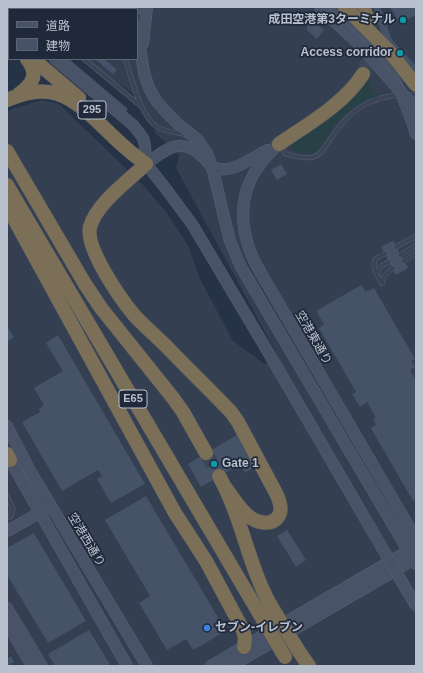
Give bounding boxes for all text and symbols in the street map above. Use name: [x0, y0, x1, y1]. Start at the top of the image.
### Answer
legend: [8, 8, 138, 60]
place label: 成田空港第3ターミナル: [268, 13, 395, 27]
marker: 成田空港第3ターミナル: [398, 15, 408, 25]
text: 道路: [46, 19, 70, 33]
text: 建物: [46, 39, 70, 53]
place label: Access corridor: [301, 46, 392, 60]
marker: Access corridor: [395, 48, 405, 58]
road number: 295: [78, 101, 106, 119]
street label: 空港東通り: [292, 308, 334, 368]
road number: E65: [119, 390, 147, 408]
place label: Gate 1: [222, 457, 259, 471]
marker: Gate 1: [209, 459, 219, 469]
street label: 空港西通り: [64, 511, 108, 569]
place label: セブン-イレブン: [215, 621, 303, 635]
marker: セブン-イレブン: [202, 623, 212, 633]

